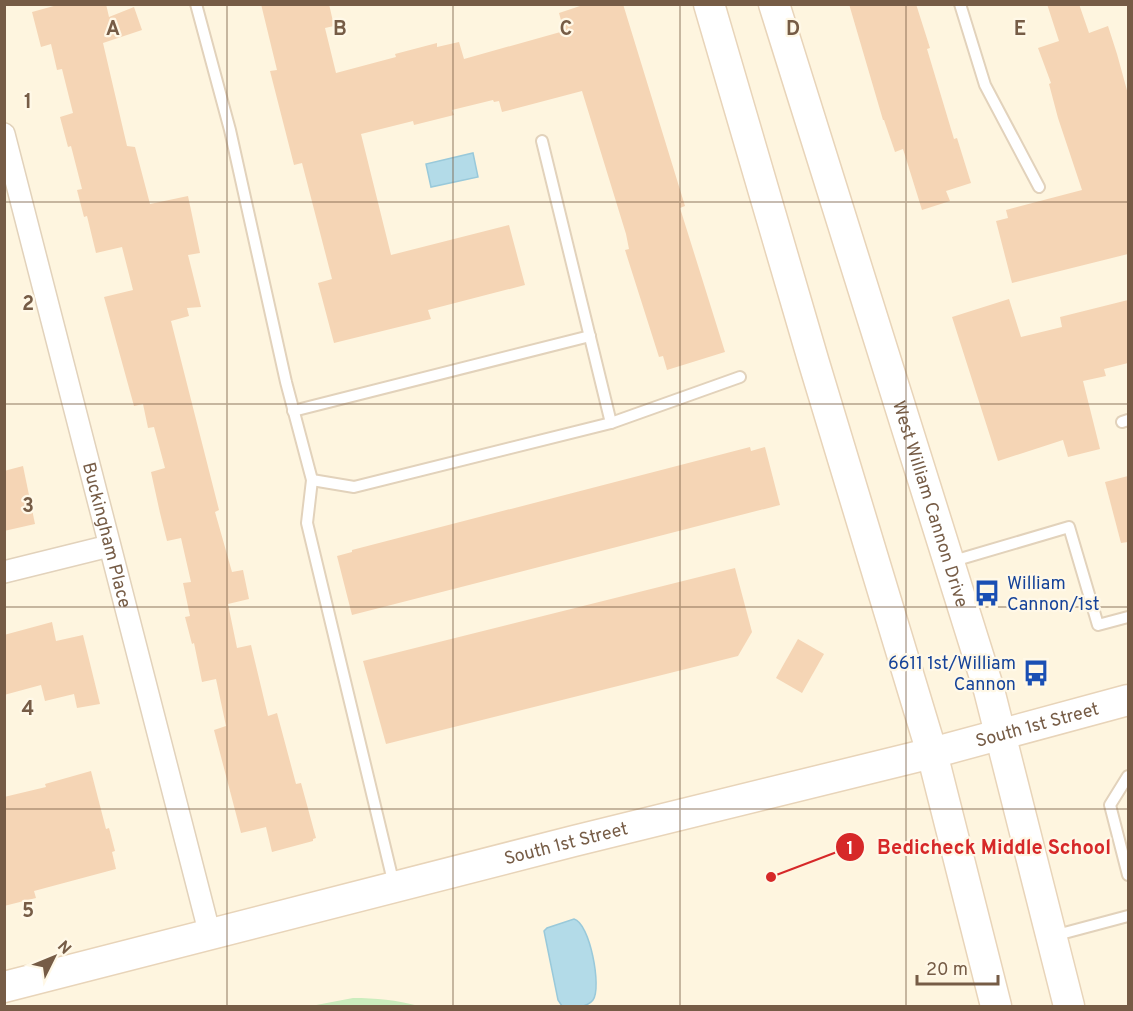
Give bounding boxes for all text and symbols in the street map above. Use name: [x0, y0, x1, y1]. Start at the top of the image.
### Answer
text: A: [106, 17, 120, 43]
text: B: [333, 17, 347, 43]
text: C: [560, 17, 572, 43]
text: D: [786, 17, 800, 43]
text: E: [1014, 17, 1026, 43]
text: 1: [24, 90, 32, 116]
text: 2: [22, 292, 34, 318]
street label: West William Cannon Drive: [886, 398, 972, 611]
street label: Buckingham Place: [76, 460, 135, 611]
text: 3: [22, 494, 34, 520]
place label: William Cannon/1st: [1007, 573, 1099, 617]
bus stop icon: William Cannon/1st: [972, 578, 1002, 608]
place label: 6611 1st/William Cannon: [888, 653, 1016, 697]
bus stop icon: 6611 1st/William Cannon: [1021, 658, 1051, 688]
text: 4: [22, 697, 34, 723]
street label: South 1st Street: [973, 698, 1102, 754]
street label: South 1st Street: [502, 818, 630, 871]
callout: Bedicheck Middle School: [835, 828, 1123, 866]
text: Bedicheck Middle School: [877, 836, 1111, 862]
text: 1: [846, 838, 854, 861]
text: 5: [22, 899, 34, 925]
north arrow: [24, 927, 84, 987]
text: N: [52, 937, 75, 959]
scale bar: [917, 948, 998, 986]
text: 20 m: [926, 959, 968, 982]

